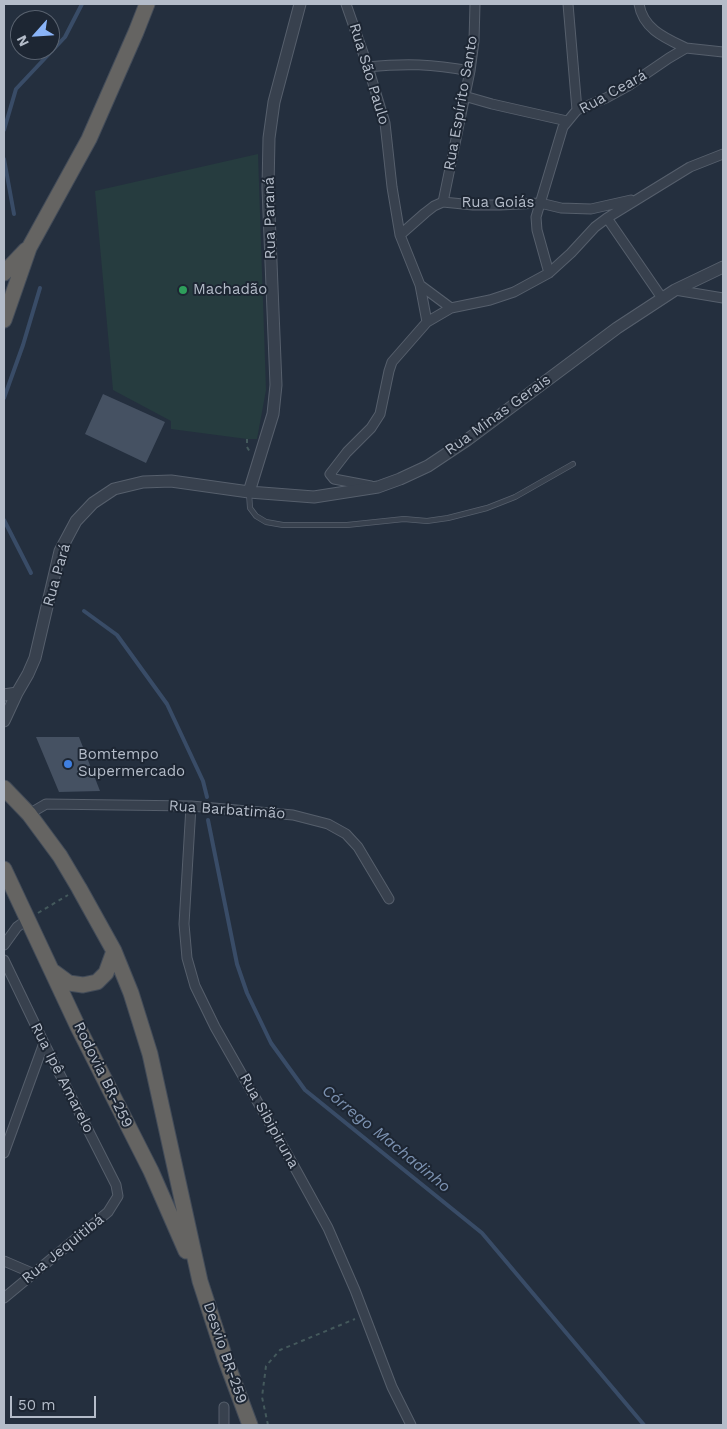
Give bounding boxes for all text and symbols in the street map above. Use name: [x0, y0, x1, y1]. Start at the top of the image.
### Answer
north arrow: [10, 10, 60, 60]
street label: Rua São Paulo: [345, 21, 393, 127]
text: N: [13, 33, 32, 49]
street label: Rua Espírito Santo: [440, 34, 482, 172]
street label: Rua Ceará: [576, 66, 650, 118]
street label: Rua Paraná: [260, 177, 280, 259]
street label: Rua Goiás: [462, 194, 534, 212]
place label: Machadão: [193, 281, 267, 299]
marker: Machadão: [177, 284, 189, 296]
street label: Rua Minas Gerais: [442, 371, 554, 459]
street label: Rua Pará: [39, 541, 75, 609]
place label: Bomtempo Supermercado: [78, 746, 185, 781]
marker: Bomtempo Supermercado: [62, 758, 74, 770]
street label: Rua Barbatimão: [168, 797, 286, 823]
street label: Rodovia BR-259: [70, 1019, 136, 1131]
street label: Rua Ipê Amarelo: [27, 1020, 97, 1136]
street label: Rua Sibipiruna: [235, 1070, 303, 1172]
water label: Córrego Machadinho: [318, 1081, 454, 1197]
street label: Rua Jequitibá: [18, 1210, 108, 1288]
street label: Desvio BR-259: [199, 1300, 251, 1406]
scale bar: [12, 1386, 99, 1418]
text: 50 m: [18, 1396, 55, 1414]

